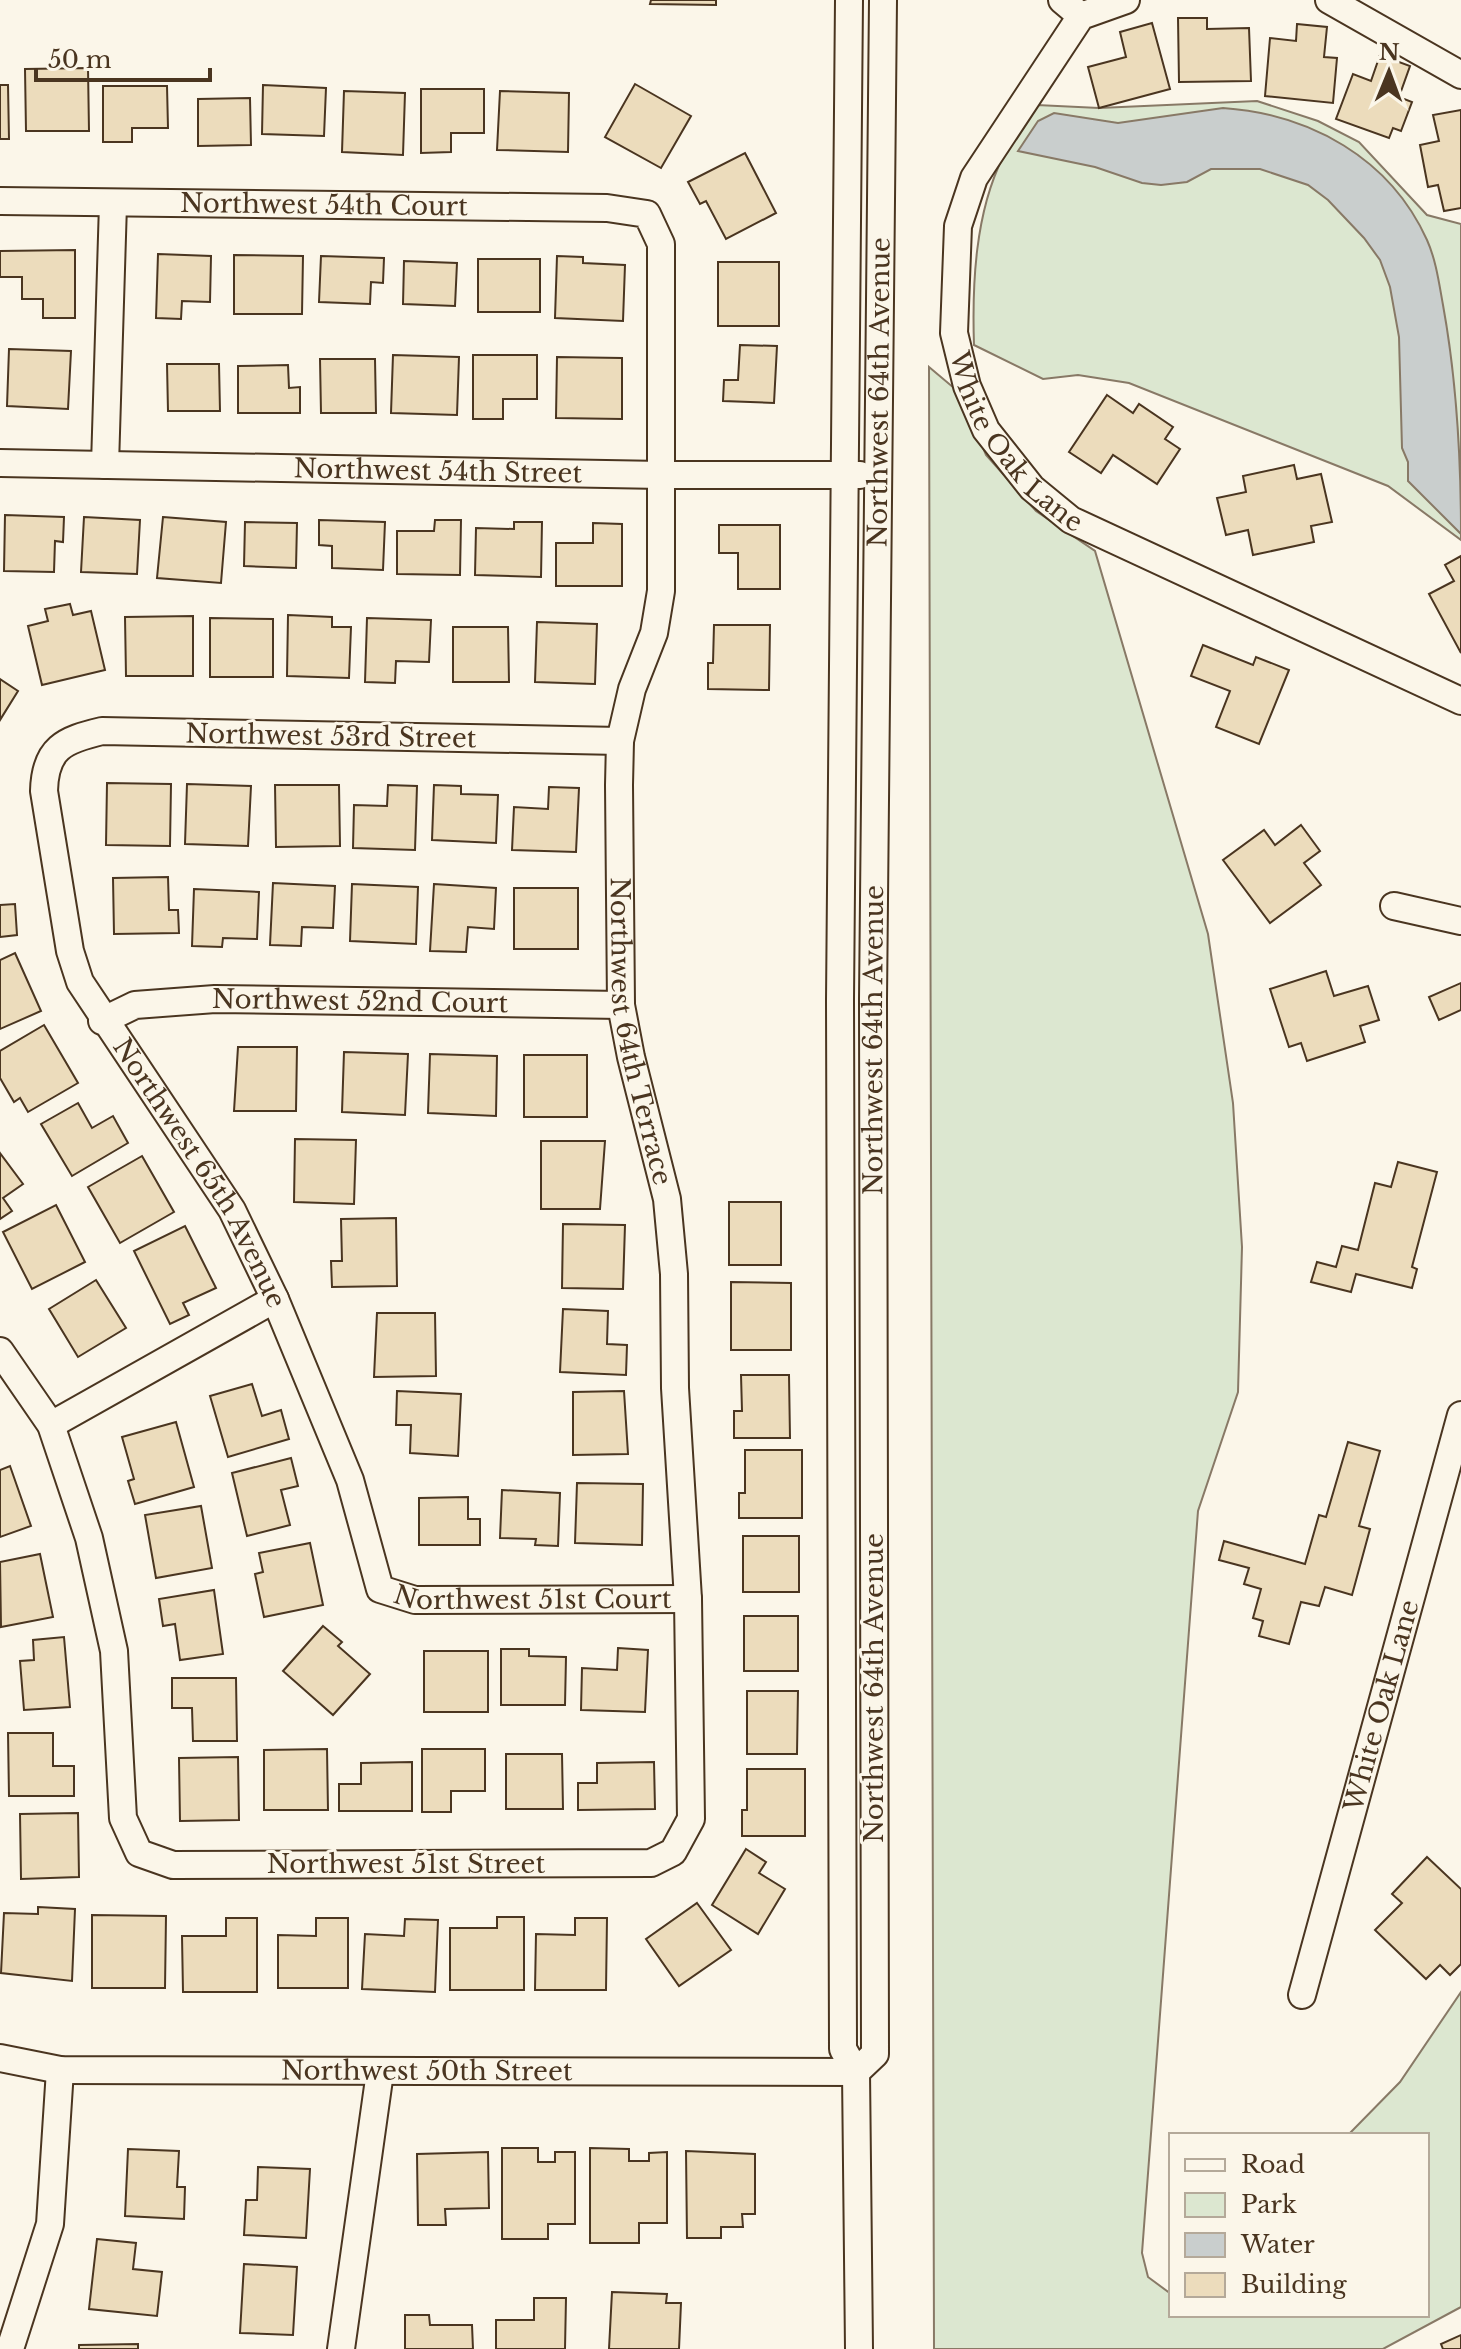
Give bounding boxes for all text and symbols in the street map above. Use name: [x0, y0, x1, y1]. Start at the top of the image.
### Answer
scale bar: [36, 32, 210, 82]
north arrow: [1349, 32, 1429, 112]
text: N: [1379, 39, 1400, 66]
text: 50 m: [48, 45, 112, 74]
street label: Northwest 54th Court: [180, 187, 468, 222]
street label: Northwest 64th Avenue: [862, 237, 897, 547]
street label: White Oak Lane: [943, 347, 1087, 539]
street label: Northwest 54th Street: [293, 452, 583, 490]
street label: Northwest 53rd Street: [185, 717, 477, 755]
street label: Northwest 64th Terrace: [604, 877, 679, 1188]
street label: Northwest 64th Avenue: [857, 885, 890, 1195]
street label: Northwest 52nd Court: [212, 983, 509, 1019]
street label: Northwest 65th Avenue: [106, 1032, 293, 1312]
street label: Northwest 64th Avenue: [858, 1533, 890, 1843]
street label: Northwest 51st Court: [390, 1578, 672, 1616]
street label: White Oak Lane: [1337, 1596, 1426, 1816]
street label: Northwest 51st Street: [267, 1848, 545, 1880]
street label: Northwest 50th Street: [281, 2055, 573, 2087]
legend: [1169, 2133, 1429, 2317]
text: Road: [1241, 2150, 1305, 2179]
text: Park: [1241, 2190, 1297, 2219]
text: Water: [1240, 2230, 1315, 2259]
text: Building: [1241, 2270, 1347, 2299]

